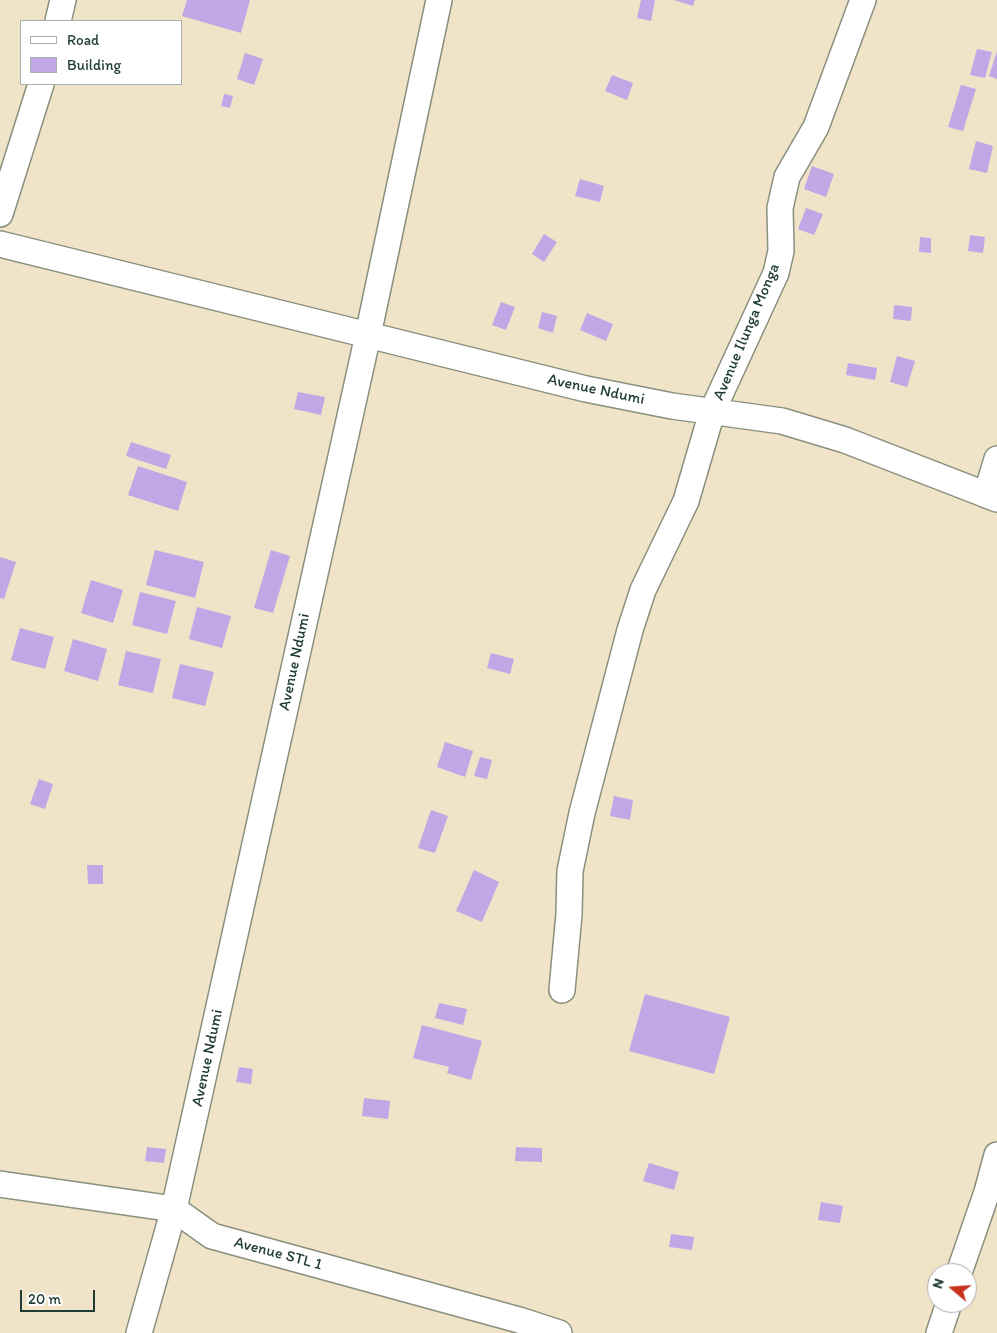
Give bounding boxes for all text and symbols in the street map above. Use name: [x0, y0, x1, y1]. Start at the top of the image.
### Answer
legend: [20, 20, 182, 85]
text: Road: [67, 31, 99, 49]
text: Building: [67, 56, 121, 74]
street label: Avenue Ilunga Monga: [709, 261, 785, 403]
street label: Avenue Ndumi: [546, 370, 646, 410]
street label: Avenue Ndumi: [275, 612, 315, 712]
street label: Avenue Ndumi: [188, 1008, 228, 1108]
street label: Avenue STL 1: [232, 1233, 324, 1275]
north arrow: [927, 1263, 977, 1313]
text: N: [929, 1276, 948, 1291]
scale bar: [22, 1280, 98, 1312]
text: 20 m: [28, 1290, 61, 1308]

